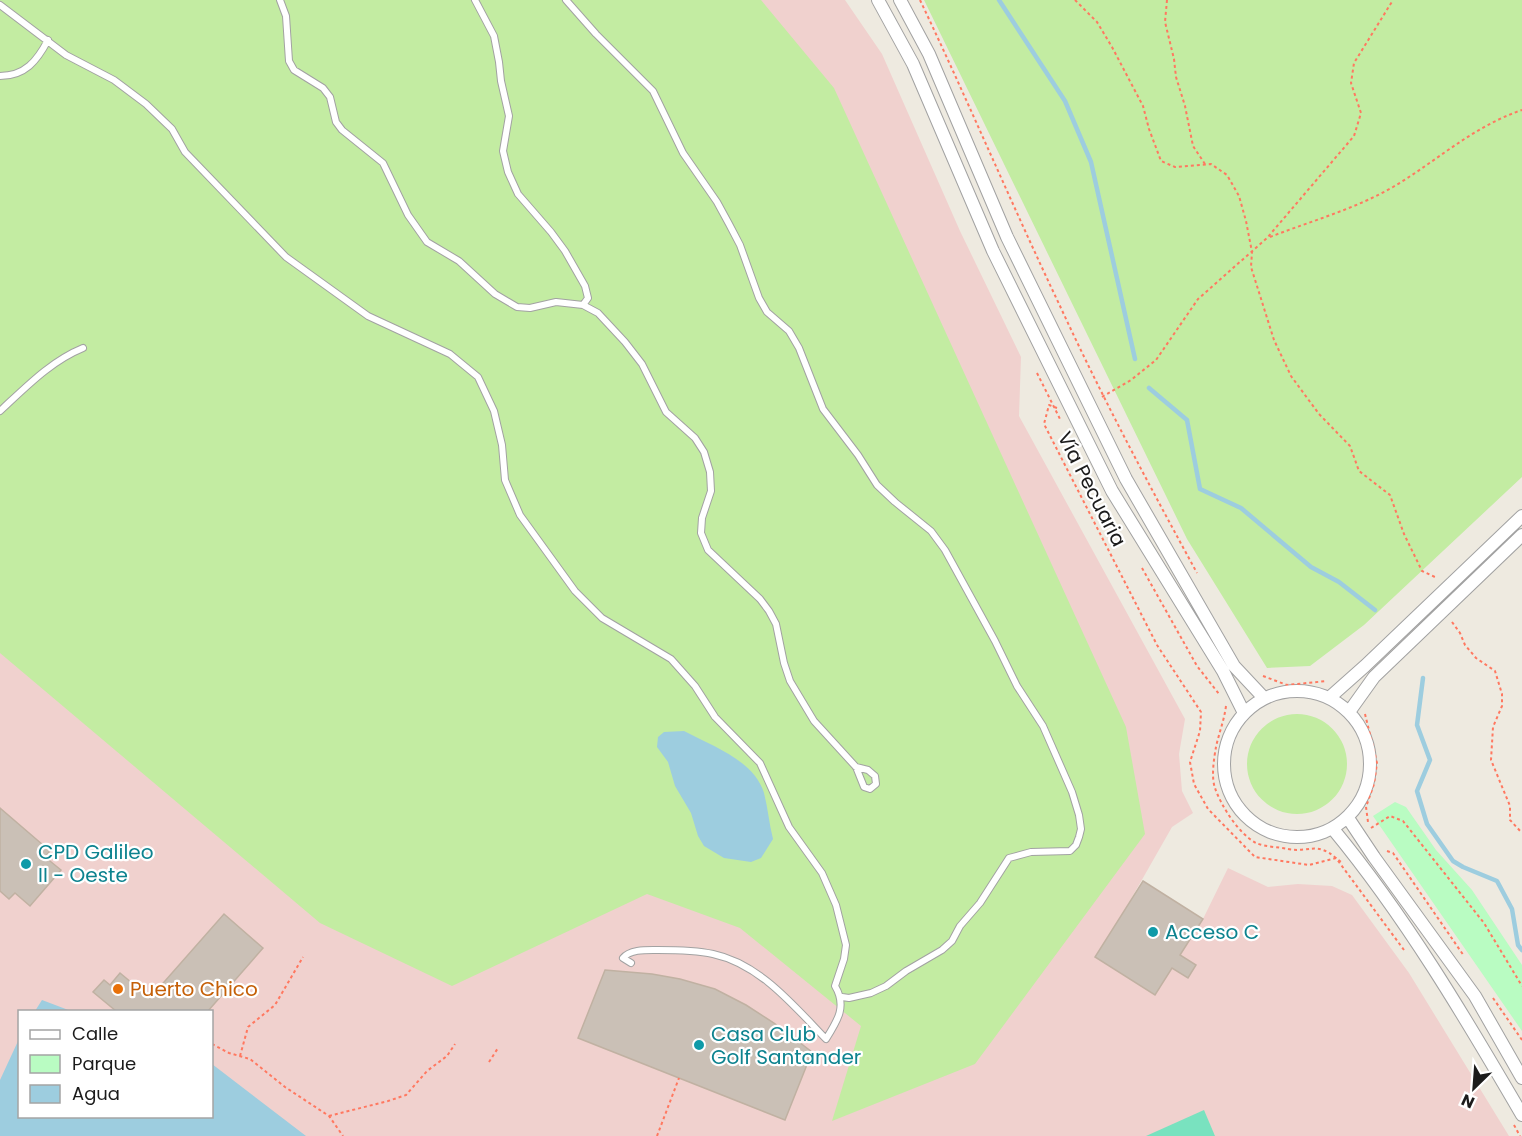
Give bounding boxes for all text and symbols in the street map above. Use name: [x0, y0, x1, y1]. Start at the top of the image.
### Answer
street label: Vía Pecuaria: [1051, 427, 1133, 551]
place label: CPD Galileo II - Oeste: [38, 838, 154, 889]
marker: CPD Galileo II - Oeste: [19, 857, 33, 871]
place label: Acceso C: [1165, 918, 1259, 946]
marker: Acceso C: [1146, 925, 1160, 939]
place label: Puerto Chico: [130, 975, 258, 1003]
marker: Puerto Chico: [111, 982, 125, 996]
legend: [18, 1010, 213, 1118]
place label: Casa Club Golf Santander: [711, 1020, 861, 1071]
text: Calle: [72, 1021, 118, 1046]
marker: Casa Club Golf Santander: [692, 1038, 706, 1052]
text: Parque: [72, 1051, 136, 1076]
north arrow: [1444, 1058, 1504, 1118]
text: Agua: [72, 1081, 120, 1106]
text: N: [1458, 1088, 1478, 1114]

